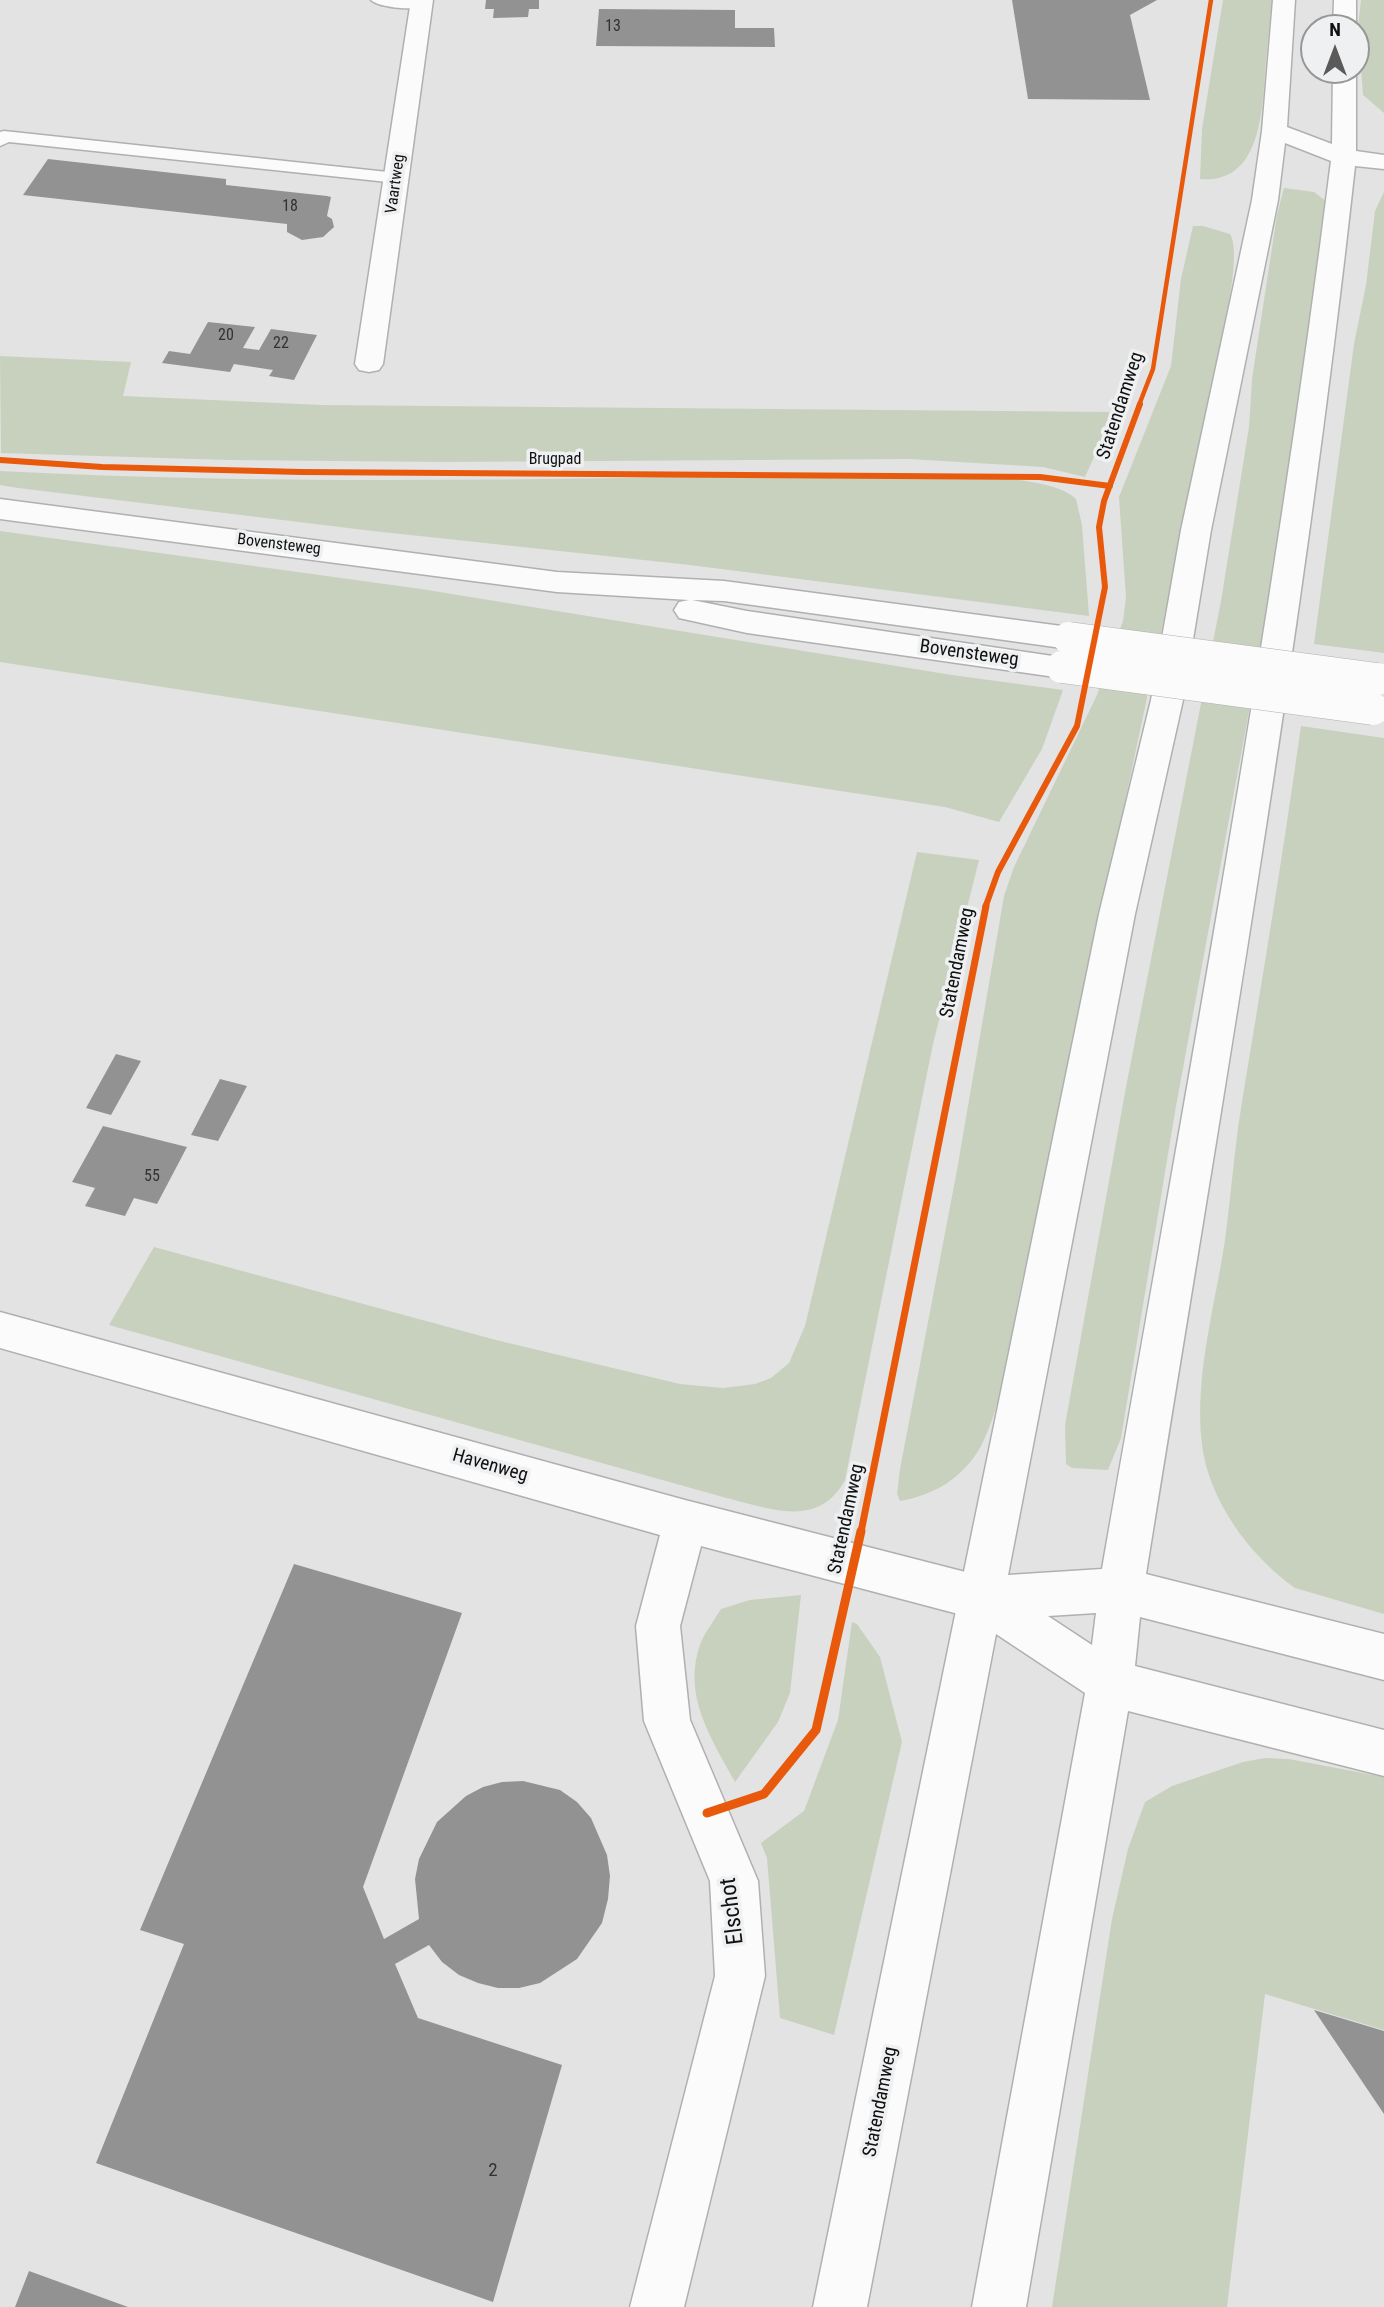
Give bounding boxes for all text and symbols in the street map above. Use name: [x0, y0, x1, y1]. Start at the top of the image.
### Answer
north arrow: [1300, 14, 1370, 84]
house number: 13: [605, 17, 621, 37]
text: N: [1329, 18, 1341, 41]
street label: Vaartweg: [382, 153, 410, 215]
house number: 18: [282, 197, 298, 217]
house number: 20: [218, 326, 234, 346]
house number: 22: [273, 334, 289, 354]
street label: Statendamweg: [1093, 349, 1149, 463]
street label: Brugpad: [529, 450, 581, 470]
street label: Bovensteweg: [236, 530, 322, 560]
street label: Bovensteweg: [918, 636, 1020, 672]
street label: Statendamweg: [936, 906, 980, 1020]
house number: 55: [144, 1167, 160, 1187]
street label: Havenweg: [450, 1444, 530, 1488]
street label: Statendamweg: [824, 1462, 870, 1576]
street label: Elschot: [715, 1876, 751, 1946]
street label: Statendamweg: [859, 2045, 903, 2159]
house number: 2: [488, 2160, 498, 2182]

